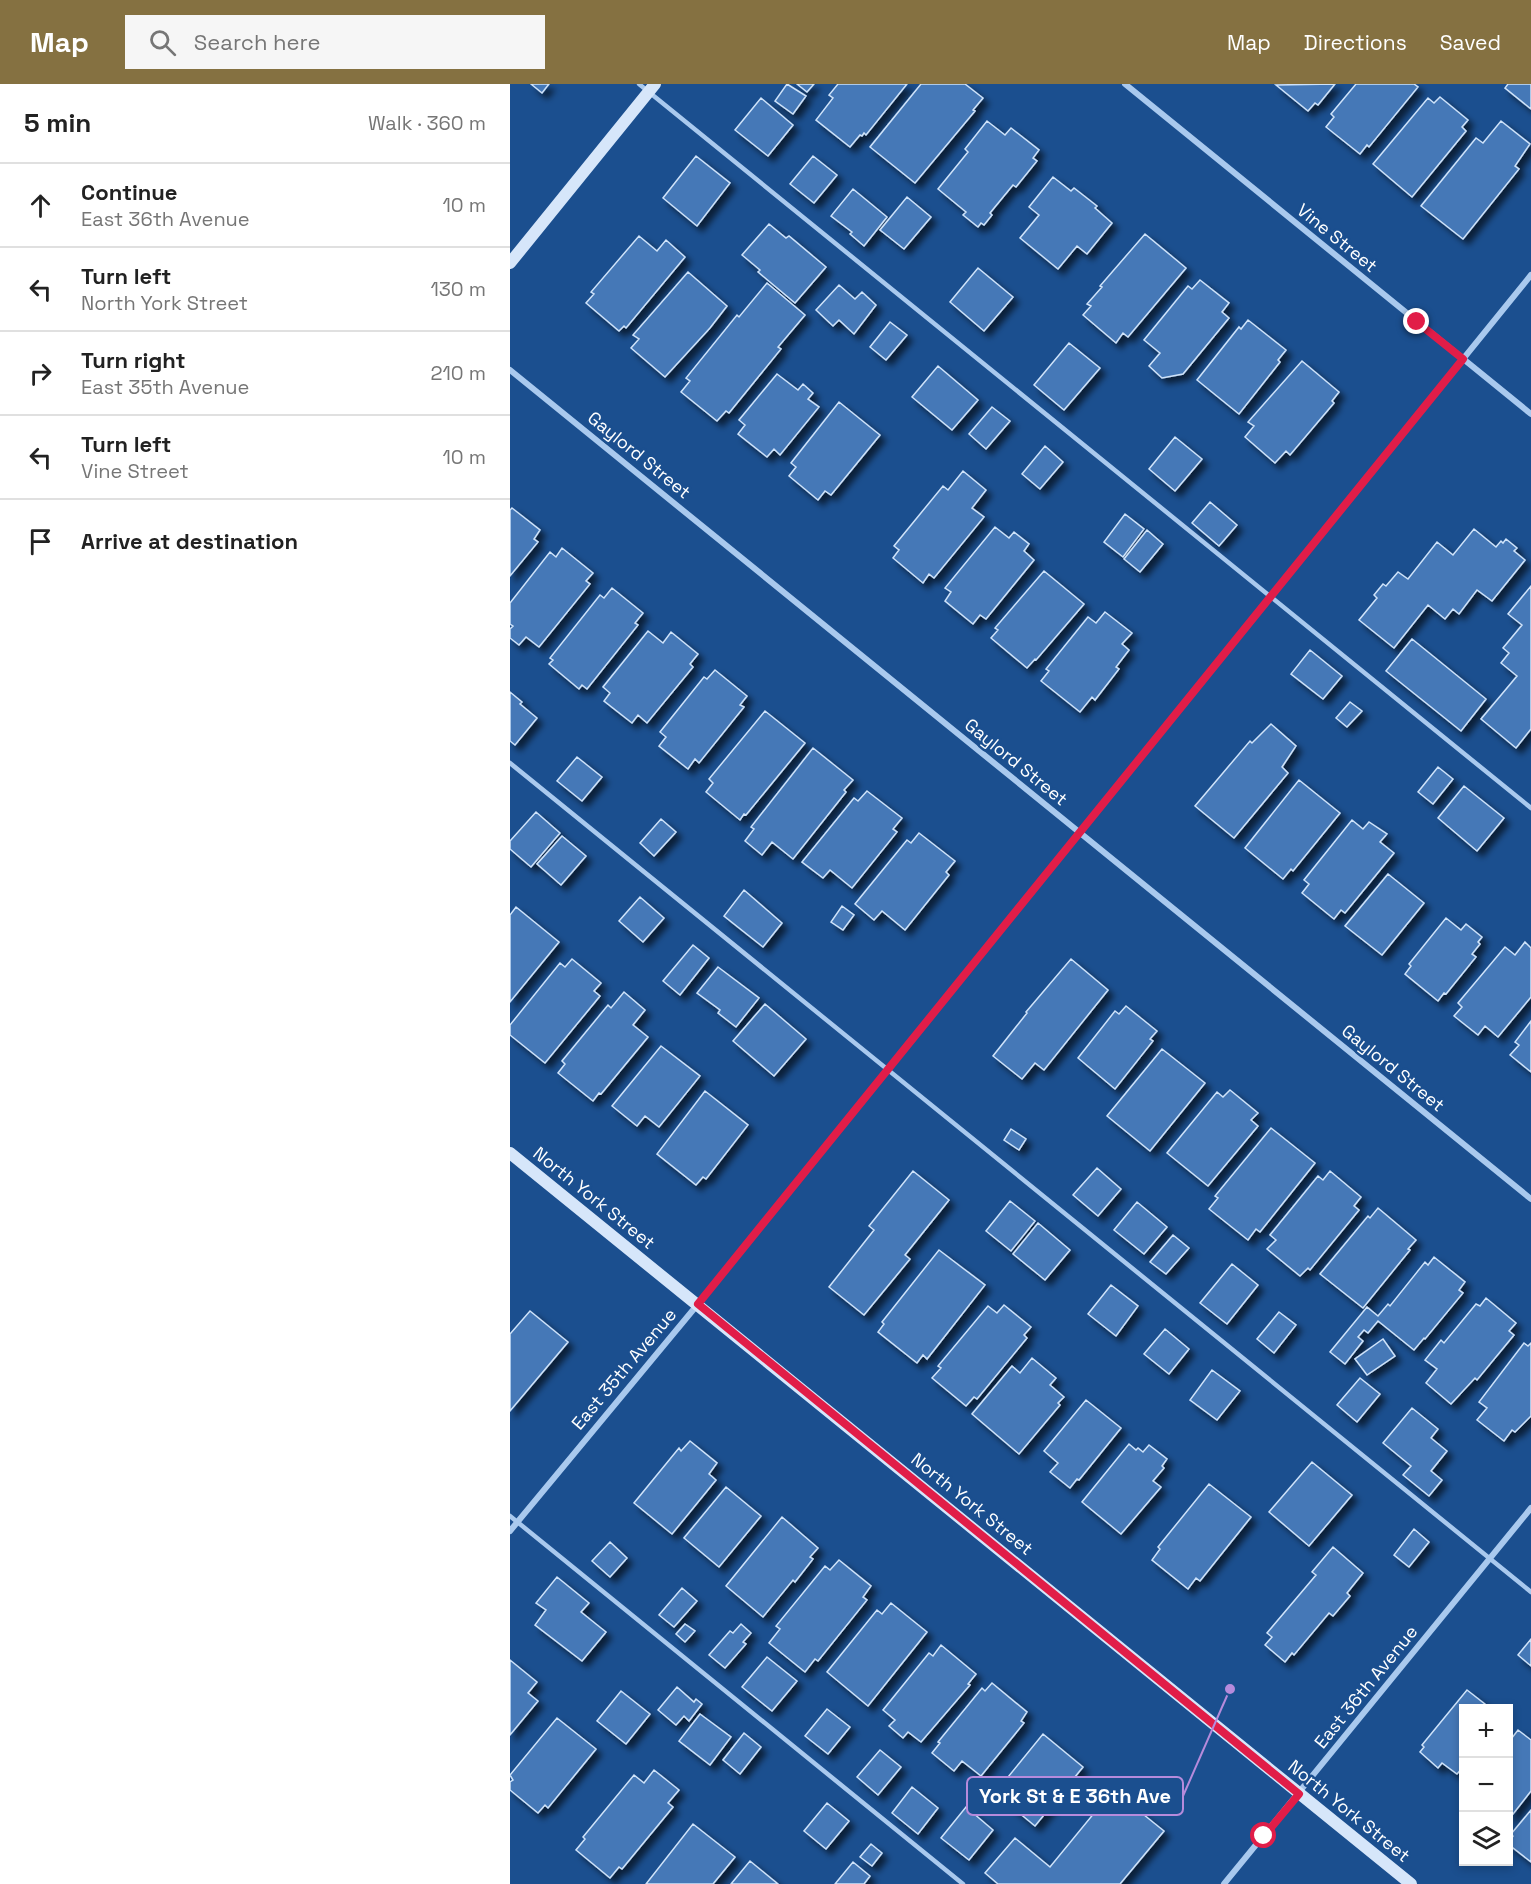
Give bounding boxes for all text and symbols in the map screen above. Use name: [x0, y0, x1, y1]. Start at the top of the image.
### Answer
search box: [125, 15, 545, 69]
text: Map: [30, 24, 89, 60]
icon: search: [146, 26, 179, 59]
text: Search here: [194, 28, 321, 56]
text: Map: [1227, 29, 1271, 56]
text: Directions: [1304, 29, 1407, 56]
text: Saved: [1440, 29, 1501, 56]
text: 5 min: [24, 106, 91, 140]
text: Walk · 360 m: [368, 110, 486, 136]
text: Continue: [81, 178, 177, 206]
icon: ahead: [24, 189, 57, 222]
text: 10 m: [442, 192, 486, 218]
street label: Vine Street: [1292, 198, 1382, 277]
text: East 36th Avenue: [81, 206, 250, 232]
text: Turn left: [81, 262, 171, 290]
icon: left: [24, 273, 57, 306]
text: 130 m: [430, 276, 486, 302]
text: North York Street: [81, 290, 248, 316]
route end: [1403, 308, 1429, 334]
text: Turn right: [81, 346, 186, 374]
icon: right: [24, 357, 57, 390]
text: 210 m: [430, 360, 486, 386]
text: East 35th Avenue: [81, 374, 249, 400]
street label: Gaylord Street: [583, 406, 696, 503]
text: Turn left: [81, 430, 171, 458]
icon: left: [24, 441, 57, 474]
text: 10 m: [442, 444, 486, 470]
text: Vine Street: [81, 458, 189, 484]
icon: arrive: [24, 525, 57, 558]
text: Arrive at destination: [81, 527, 298, 555]
street label: Gaylord Street: [960, 713, 1073, 810]
street label: Gaylord Street: [1337, 1019, 1450, 1116]
street label: North York Street: [529, 1141, 660, 1254]
street label: East 35th Avenue: [566, 1303, 681, 1434]
street label: North York Street: [907, 1447, 1038, 1560]
street label: East 36th Avenue: [1309, 1620, 1422, 1753]
map controls: [1459, 1704, 1513, 1866]
button: +: [1459, 1704, 1513, 1758]
street label: North York Street: [1284, 1754, 1415, 1867]
button: −: [1459, 1758, 1513, 1812]
callout: York St & E 36th Ave: [967, 1777, 1183, 1815]
text: York St & E 36th Ave: [979, 1783, 1171, 1809]
button: layers: [1459, 1812, 1513, 1866]
route start: [1250, 1822, 1276, 1848]

